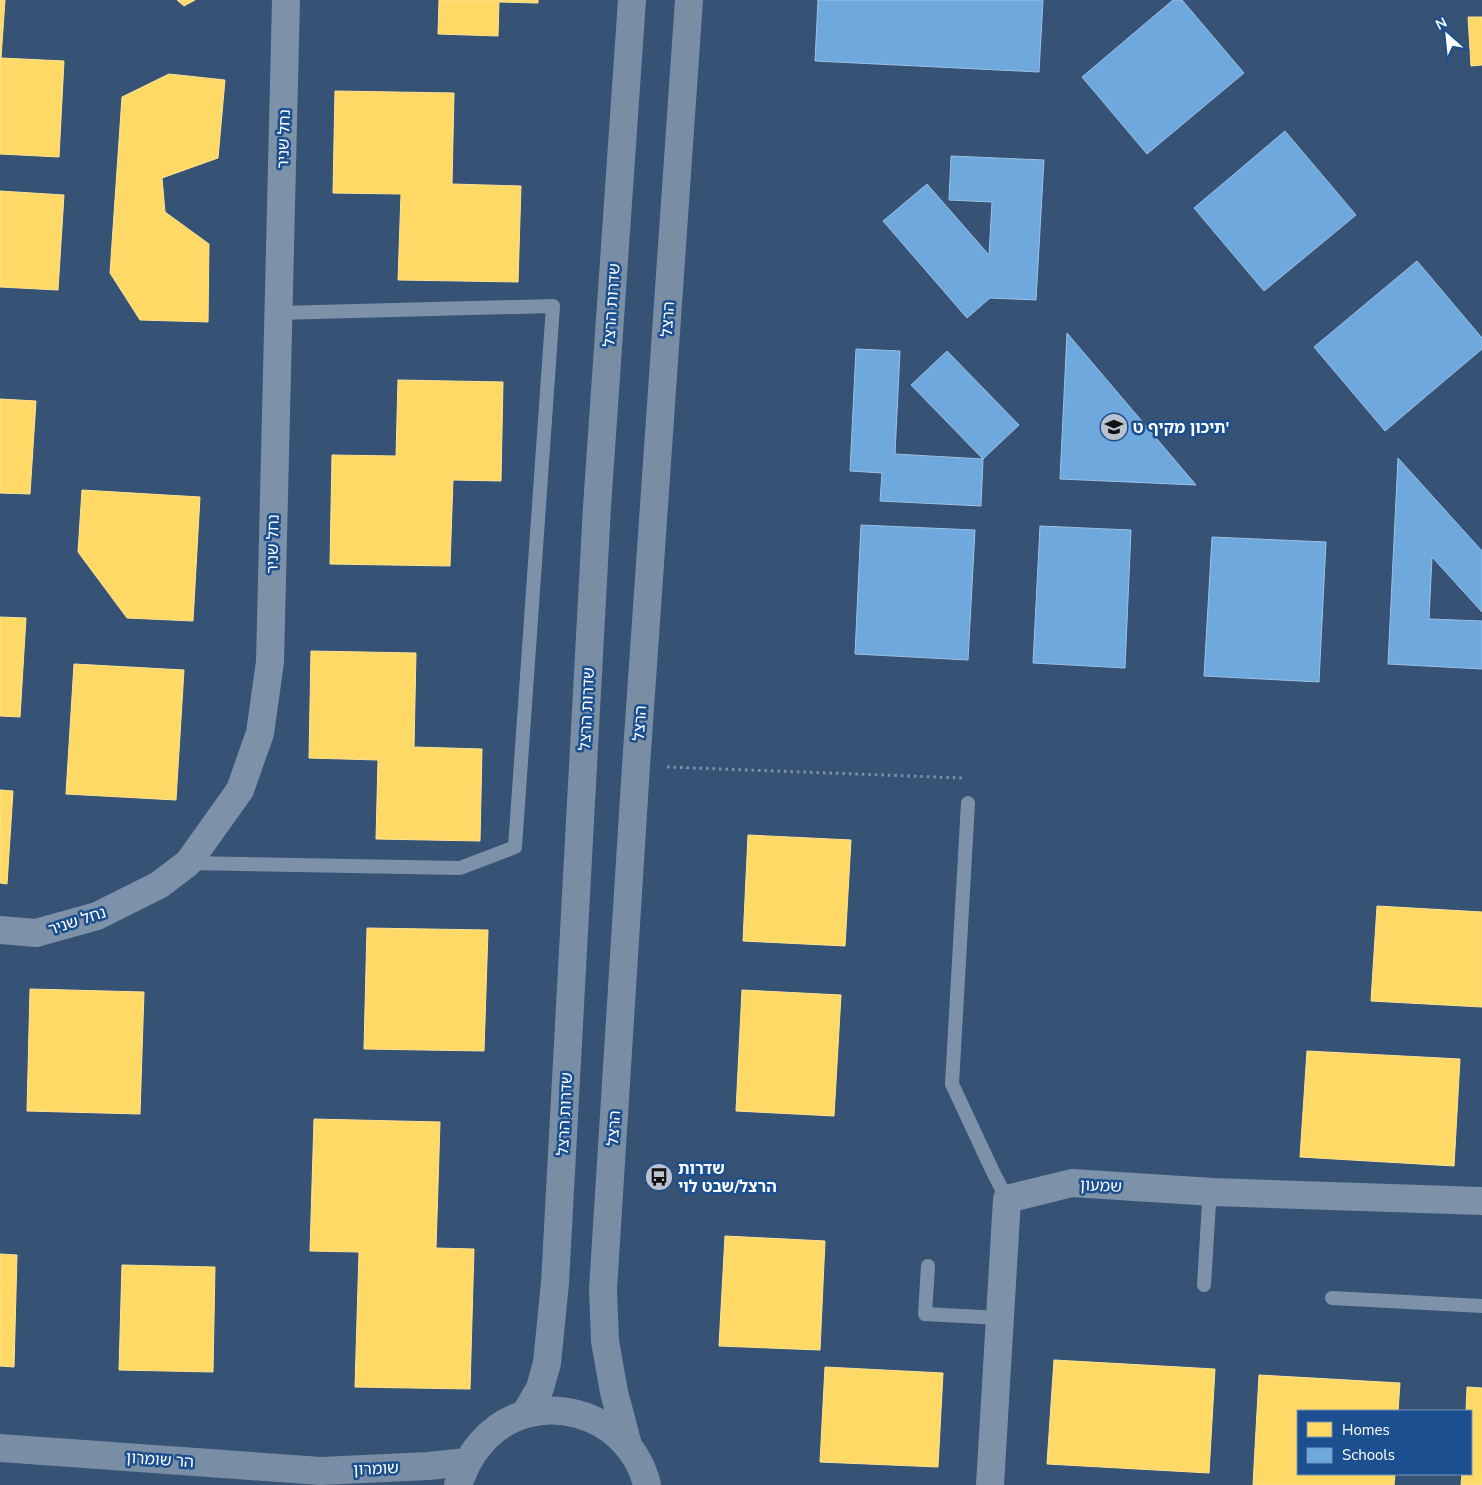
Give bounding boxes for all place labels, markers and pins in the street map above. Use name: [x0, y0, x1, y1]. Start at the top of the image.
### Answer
school or university icon: תיכון מקיף ט': [1099, 412, 1129, 442]
place label: תיכון מקיף ט': [1133, 417, 1230, 439]
place label: שדרות הרצל/שבט לוי: [678, 1158, 777, 1198]
bus stop icon: שדרות הרצל/שבט לוי: [644, 1162, 674, 1192]

